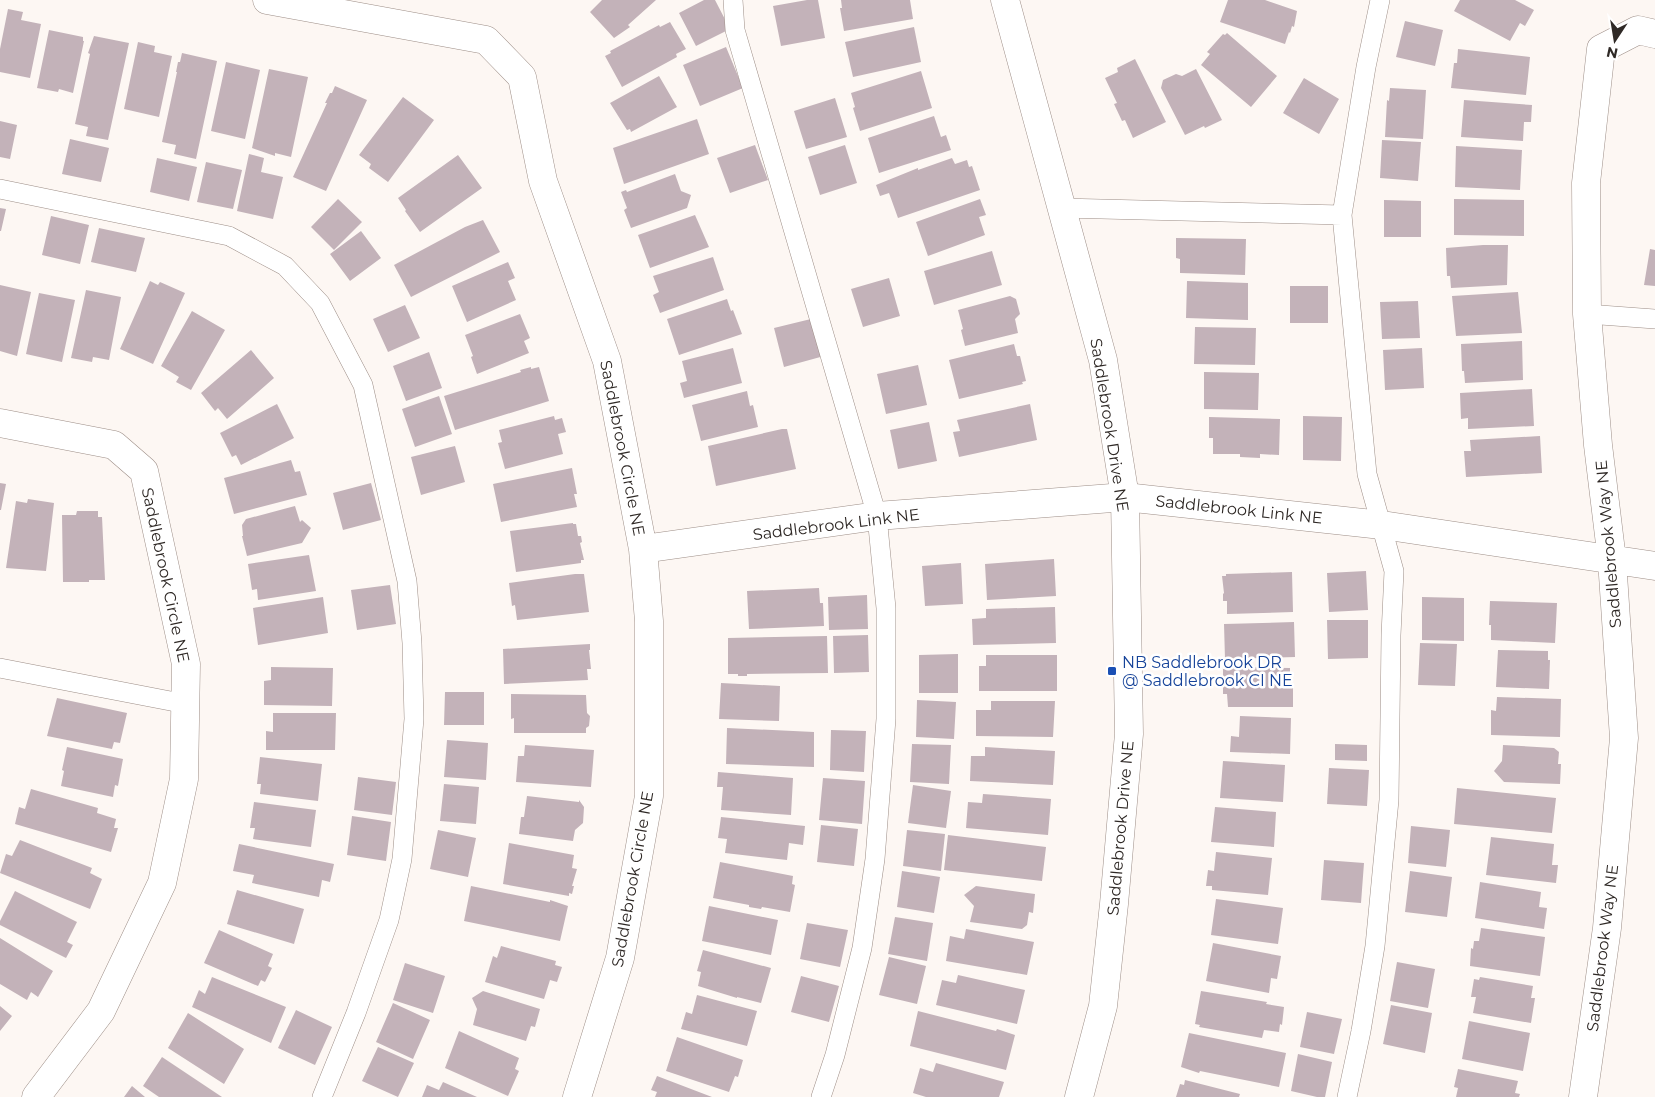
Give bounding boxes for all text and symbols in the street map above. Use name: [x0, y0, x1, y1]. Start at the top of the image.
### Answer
north arrow: [1590, 15, 1640, 65]
text: N: [1605, 43, 1620, 63]
street label: Saddlebrook Drive NE: [1086, 337, 1133, 513]
street label: Saddlebrook Circle NE: [596, 359, 649, 537]
street label: Saddlebrook Way NE: [1592, 459, 1625, 629]
street label: Saddlebrook Circle NE: [138, 486, 193, 664]
street label: Saddlebrook Link NE: [1154, 491, 1323, 528]
street label: Saddlebrook Link NE: [752, 505, 921, 544]
place label: NB Saddlebrook DR @ Saddlebrook CI NE: [1122, 653, 1293, 690]
marker: NB Saddlebrook DR @ Saddlebrook CI NE: [1106, 665, 1118, 677]
street label: Saddlebrook Drive NE: [1103, 740, 1138, 916]
street label: Saddlebrook Circle NE: [608, 790, 657, 969]
street label: Saddlebrook Way NE: [1583, 863, 1622, 1033]

